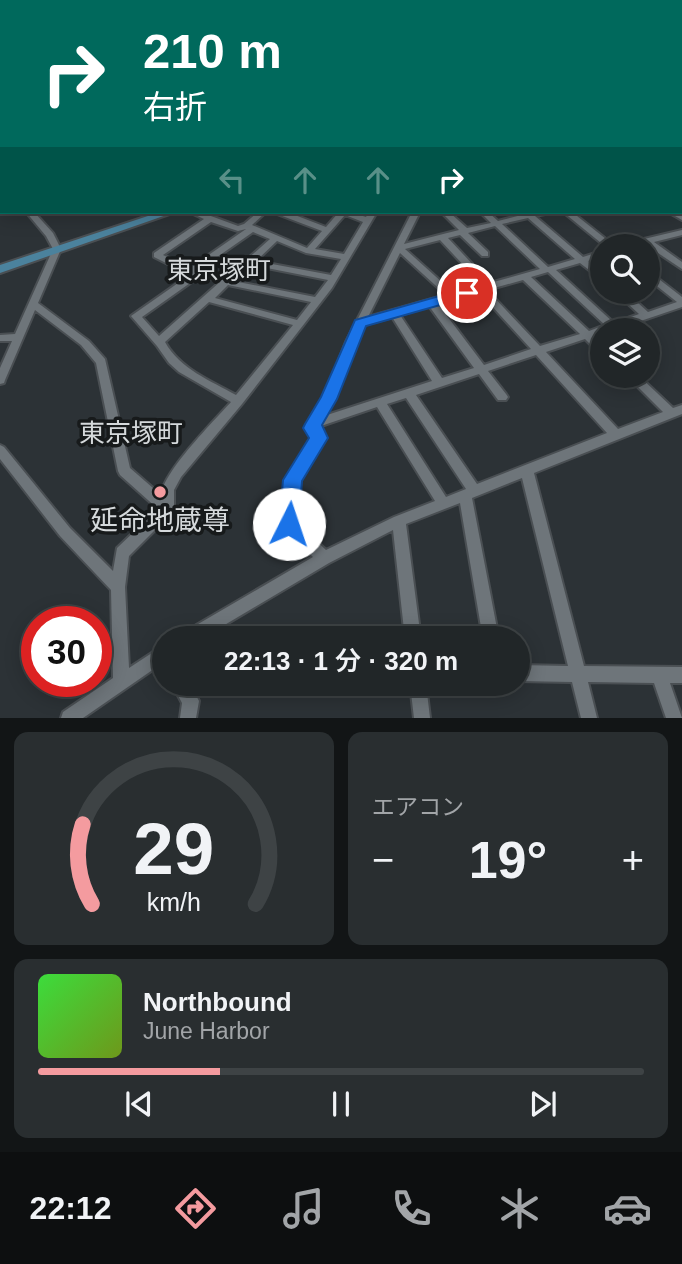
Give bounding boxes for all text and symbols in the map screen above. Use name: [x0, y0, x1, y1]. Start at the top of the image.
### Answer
text: 210 m: [143, 24, 282, 78]
icon: right: [28, 28, 119, 119]
text: 右折: [143, 89, 207, 125]
icon: left: [213, 161, 251, 199]
icon: ahead: [286, 161, 324, 199]
icon: ahead: [359, 161, 397, 199]
icon: right: [432, 161, 470, 199]
map controls: [590, 234, 660, 388]
button: search: [590, 234, 660, 304]
district label: 東京塚町: [167, 255, 271, 285]
pin: [437, 263, 497, 323]
icon: arrive: [448, 274, 486, 312]
button: layers: [590, 318, 660, 388]
district label: 東京塚町: [79, 418, 183, 448]
marker: 延命地蔵尊: [152, 484, 168, 500]
position arrow: [252, 487, 326, 561]
place label: 延命地蔵尊: [90, 505, 230, 536]
speed limit sign: 30: [21, 606, 112, 697]
text: 22:13 · 1 分 · 320 m: [224, 646, 458, 676]
text: エアコン: [372, 794, 464, 820]
text: 29: [134, 809, 214, 890]
text: 19°: [469, 831, 547, 889]
text: −: [372, 839, 394, 881]
text: +: [622, 839, 644, 881]
text: km/h: [147, 888, 201, 916]
text: Northbound: [143, 987, 292, 1017]
text: June Harbor: [143, 1018, 270, 1044]
icon: previous: [120, 1085, 158, 1123]
icon: pause: [322, 1085, 360, 1123]
icon: next: [524, 1085, 562, 1123]
icon: directions: [171, 1184, 220, 1233]
icon: music: [279, 1184, 328, 1233]
icon: phone: [387, 1184, 436, 1233]
icon: climate: [495, 1184, 544, 1233]
icon: car: [603, 1184, 652, 1233]
text: 22:12: [30, 1190, 111, 1226]

